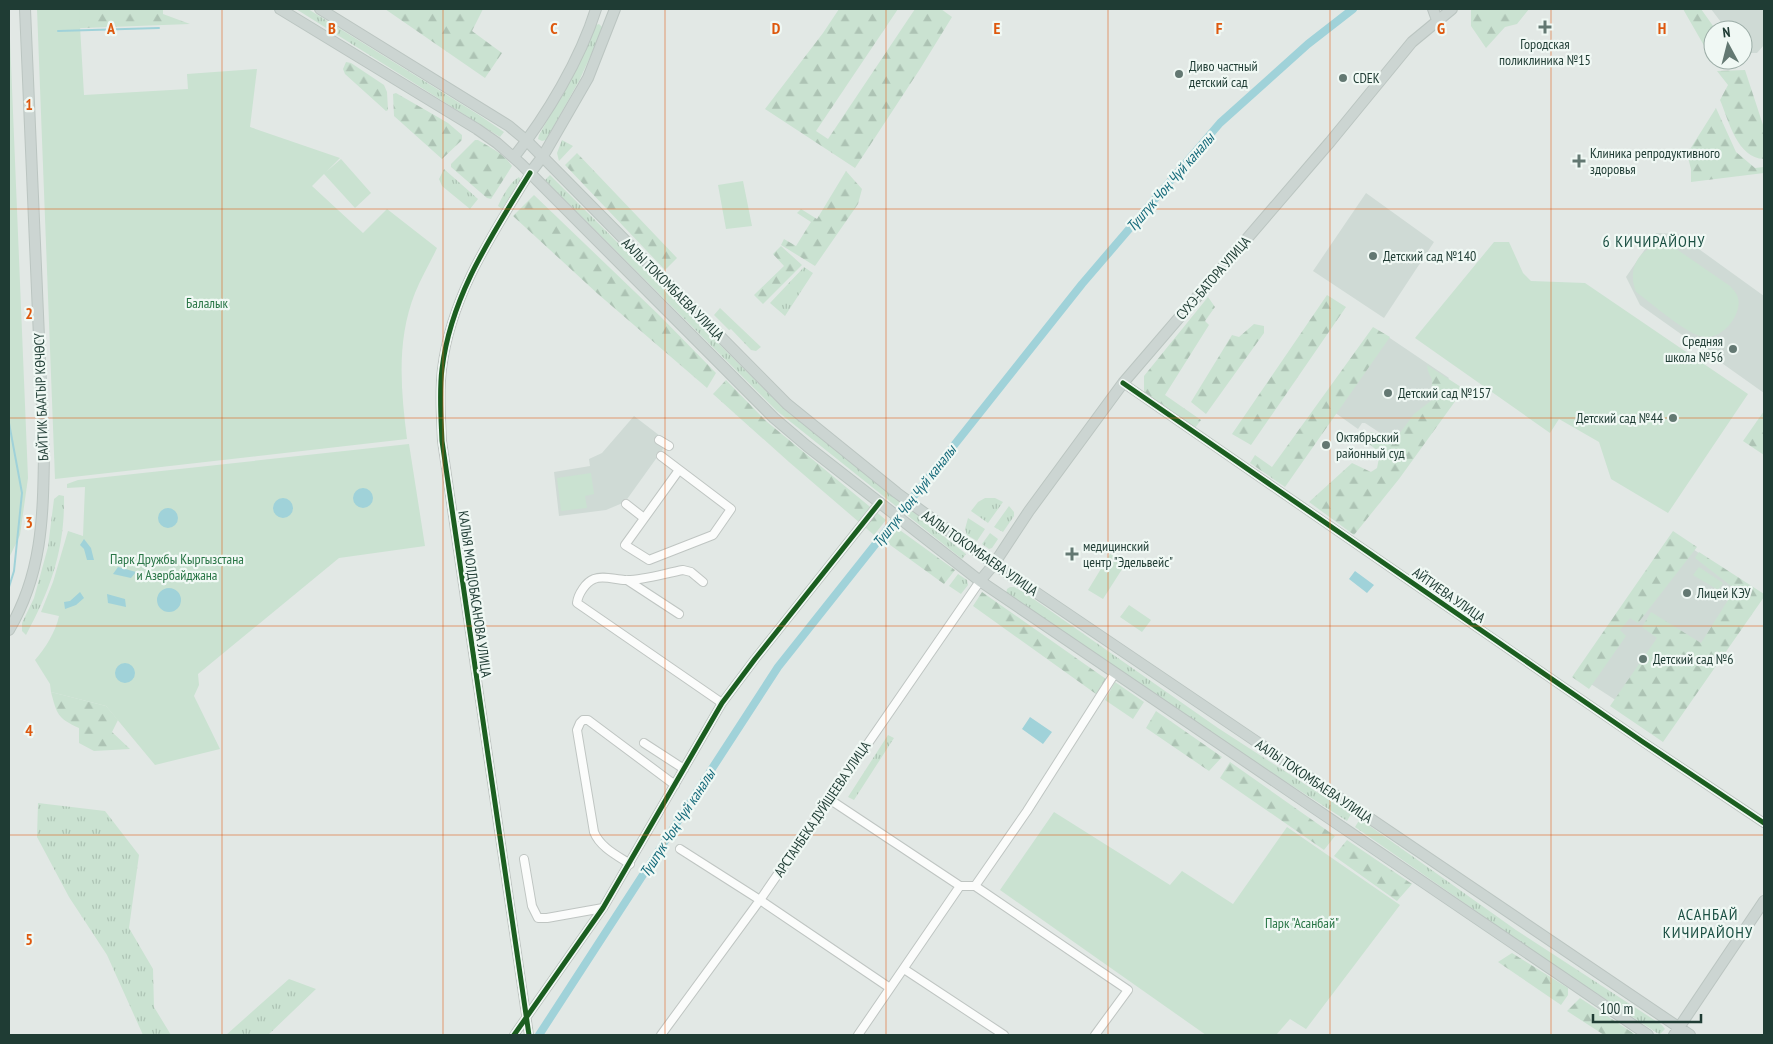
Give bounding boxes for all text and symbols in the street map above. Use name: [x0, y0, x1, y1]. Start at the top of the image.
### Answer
text: A: [106, 18, 116, 38]
text: B: [328, 18, 336, 38]
text: C: [550, 18, 558, 38]
text: D: [772, 18, 781, 38]
text: E: [994, 18, 1001, 38]
text: F: [1216, 18, 1223, 38]
text: G: [1437, 18, 1445, 38]
text: H: [1658, 18, 1666, 38]
marker: Городская поликлиника №15: [1538, 20, 1552, 34]
north arrow: [1703, 20, 1753, 70]
text: N: [1722, 23, 1731, 41]
place label: Городская поликлиника №15: [1499, 35, 1591, 69]
place label: Диво частный детский сад: [1189, 57, 1258, 91]
marker: Диво частный детский сад: [1173, 68, 1185, 80]
place label: CDEK: [1353, 69, 1380, 87]
marker: CDEK: [1337, 72, 1349, 84]
text: 1: [25, 94, 33, 114]
water label: Түштүк Чоң Чүй каналы: [1122, 127, 1219, 235]
place label: Клиника репродуктивного здоровья: [1590, 144, 1720, 178]
marker: Клиника репродуктивного здоровья: [1572, 154, 1586, 168]
district label: 6 КИЧИРАЙОНУ: [1603, 231, 1705, 251]
street label: СУХЭ-БАТОРА УЛИЦА: [1172, 232, 1254, 323]
street label: ААЛЫ ТОКОМБАЕВА УЛИЦА: [618, 234, 728, 344]
place label: Детский сад №140: [1383, 247, 1476, 265]
marker: Детский сад №140: [1367, 250, 1379, 262]
park label: Балалык: [186, 294, 228, 312]
text: 2: [25, 303, 33, 323]
street label: БАЙТИК БААТЫР КӨЧӨСҮ: [30, 332, 52, 461]
place label: Средняя школа №56: [1665, 332, 1723, 366]
marker: Средняя школа №56: [1727, 343, 1739, 355]
place label: Детский сад №157: [1398, 384, 1491, 402]
marker: Детский сад №157: [1382, 387, 1394, 399]
place label: Детский сад №44: [1576, 409, 1664, 427]
marker: Детский сад №44: [1667, 412, 1679, 424]
place label: Октябрьский районный суд: [1336, 428, 1405, 462]
marker: Октябрьский районный суд: [1320, 439, 1332, 451]
water label: Түштүк Чоң Чүй каналы: [868, 440, 961, 551]
street label: ААЛЫ ТОКОМБАЕВА УЛИЦА: [918, 506, 1042, 600]
street label: КАЛЫЯ МОЛДОБАСАНОВА УЛИЦА: [454, 509, 496, 679]
text: 3: [25, 512, 33, 532]
place label: медицинский центр "Эдельвейс": [1083, 537, 1173, 571]
marker: медицинский центр "Эдельвейс": [1065, 547, 1079, 561]
park label: Парк Дружбы Кыргызстана и Азербайджана: [110, 550, 244, 584]
street label: АЙТИЕВА УЛИЦА: [1409, 563, 1489, 627]
place label: Лицей КЭУ: [1696, 584, 1751, 602]
marker: Лицей КЭУ: [1681, 587, 1693, 599]
place label: Детский сад №6: [1653, 650, 1734, 668]
marker: Детский сад №6: [1637, 653, 1649, 665]
text: 4: [25, 720, 33, 740]
street label: ААЛЫ ТОКОМБАЕВА УЛИЦА: [1252, 735, 1376, 827]
street label: АРСТАНБЕКА ДУЙШЕЕВА УЛИЦА: [770, 737, 874, 880]
water label: Түштүк Чоң Чүй каналы: [635, 764, 720, 880]
district label: АСАНБАЙ КИЧИРАЙОНУ: [1663, 904, 1753, 942]
park label: Парк "Асанбай": [1265, 914, 1339, 932]
text: 5: [25, 929, 33, 949]
scale bar: [1593, 992, 1700, 1024]
text: 100 m: [1600, 999, 1633, 1018]

